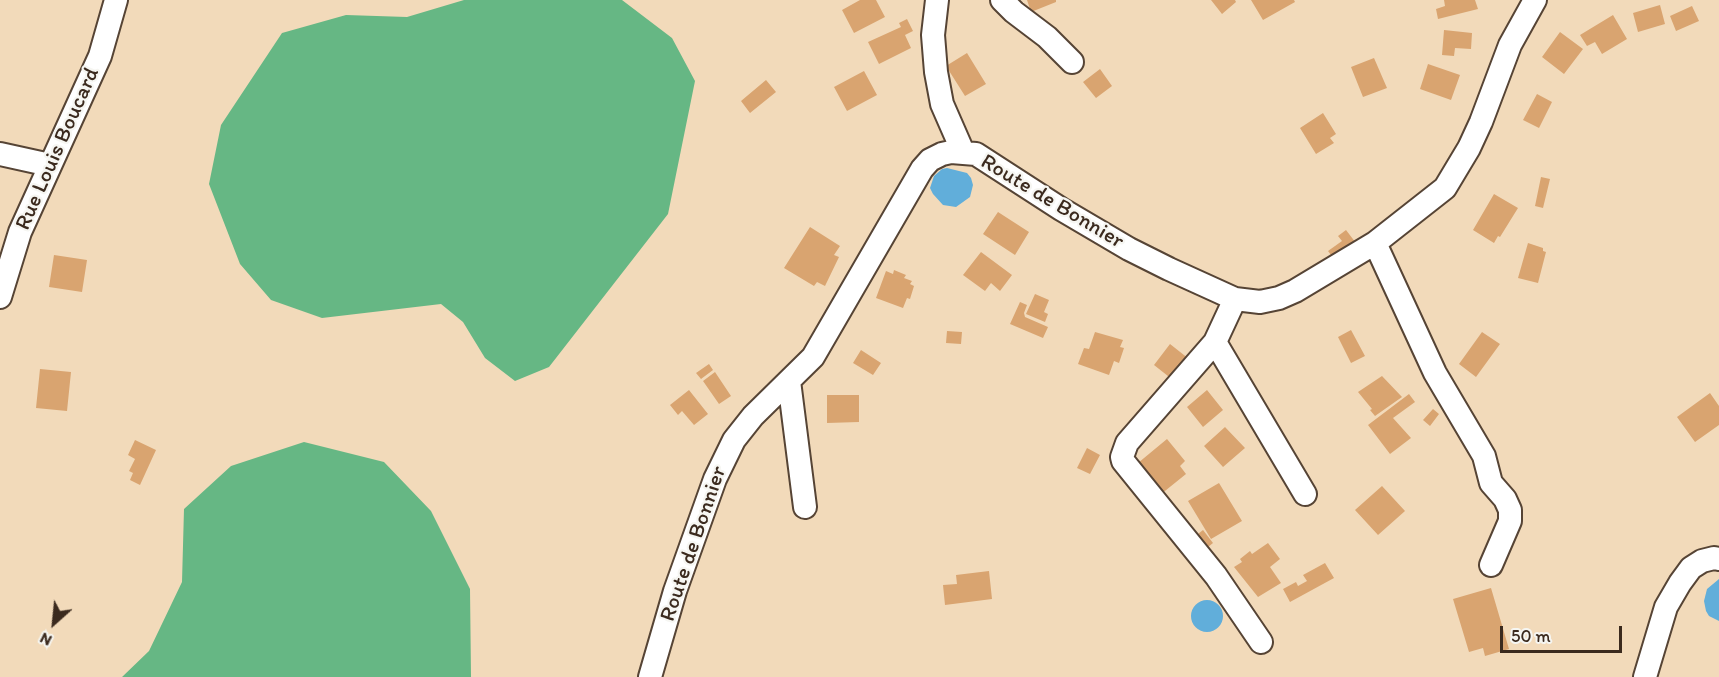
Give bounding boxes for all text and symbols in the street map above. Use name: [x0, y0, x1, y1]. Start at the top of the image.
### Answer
street label: Rue Louis Boucard: [10, 64, 106, 234]
street label: Route de Bonnier: [976, 149, 1128, 255]
street label: Route de Bonnier: [655, 463, 733, 625]
north arrow: [24, 593, 84, 653]
scale bar: [1503, 614, 1624, 652]
text: 50 m: [1511, 625, 1551, 647]
text: N: [36, 629, 55, 650]

